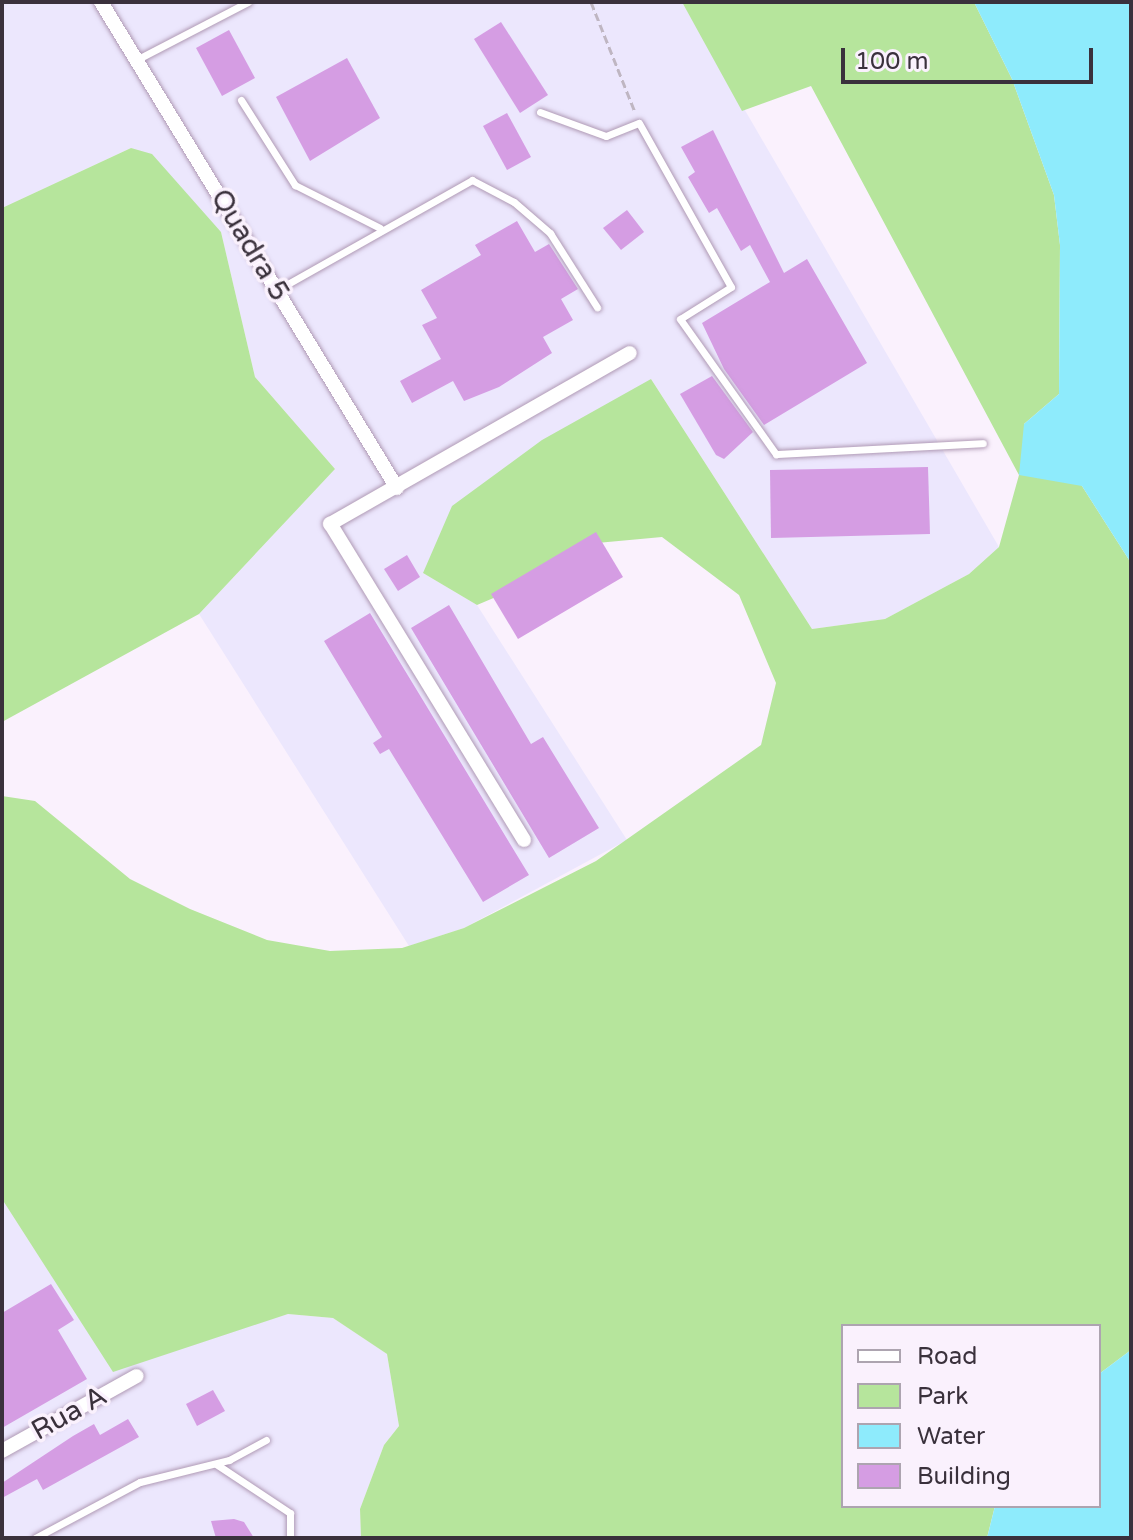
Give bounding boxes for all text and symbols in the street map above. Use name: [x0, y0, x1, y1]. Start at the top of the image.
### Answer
scale bar: [845, 32, 1097, 82]
text: 100 m: [855, 47, 929, 76]
street label: Quadra 5: [204, 183, 296, 307]
legend: [841, 1324, 1101, 1508]
text: Road: [917, 1342, 977, 1371]
street label: Rua A: [25, 1379, 113, 1447]
text: Park: [917, 1382, 968, 1411]
text: Water: [917, 1422, 985, 1451]
text: Building: [917, 1462, 1011, 1491]

